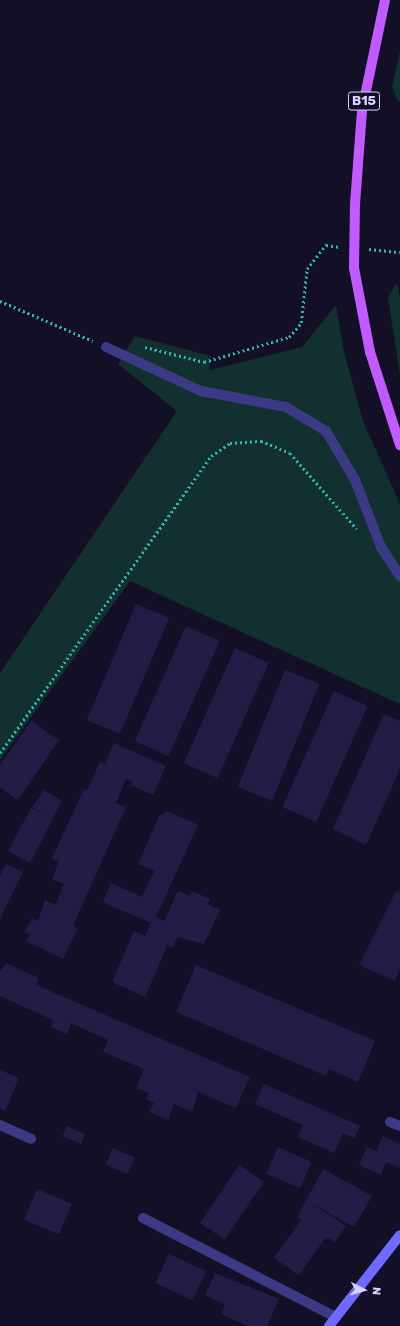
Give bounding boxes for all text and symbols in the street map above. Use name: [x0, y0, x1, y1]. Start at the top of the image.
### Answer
road number: B15: [347, 90, 381, 112]
north arrow: [344, 1270, 384, 1310]
text: N: [370, 1287, 383, 1296]

